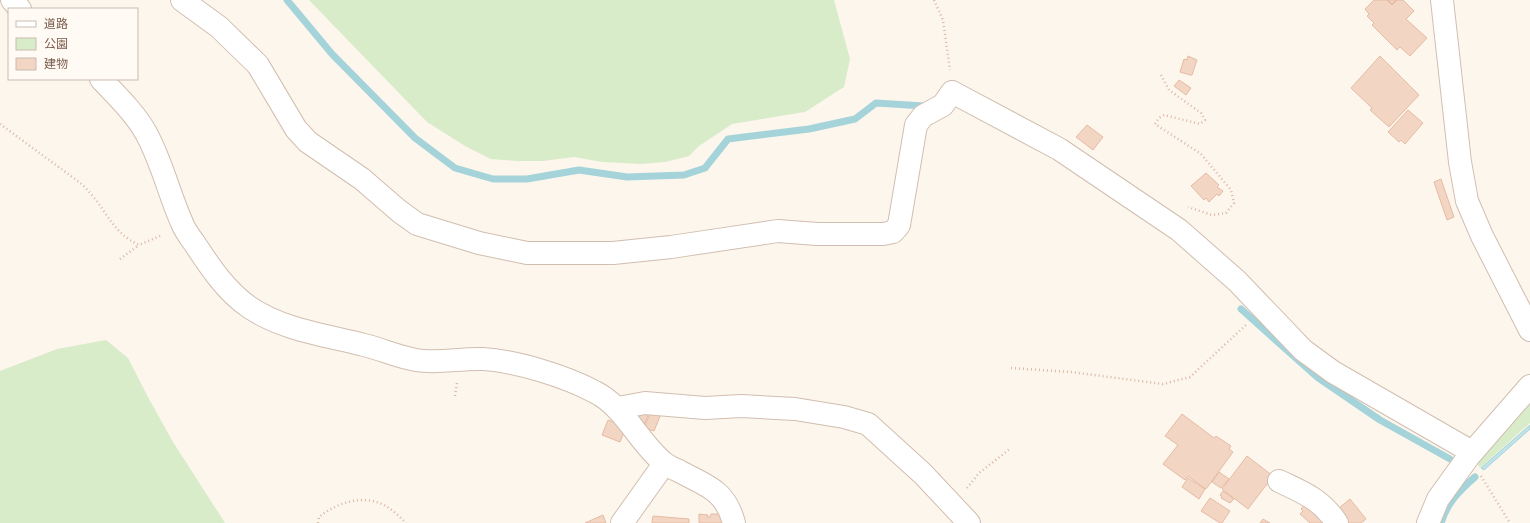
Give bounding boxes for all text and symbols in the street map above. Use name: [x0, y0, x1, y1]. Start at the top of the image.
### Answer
legend: [8, 8, 138, 80]
text: 道路: [44, 15, 68, 33]
text: 公園: [44, 35, 68, 53]
text: 建物: [44, 55, 68, 73]

